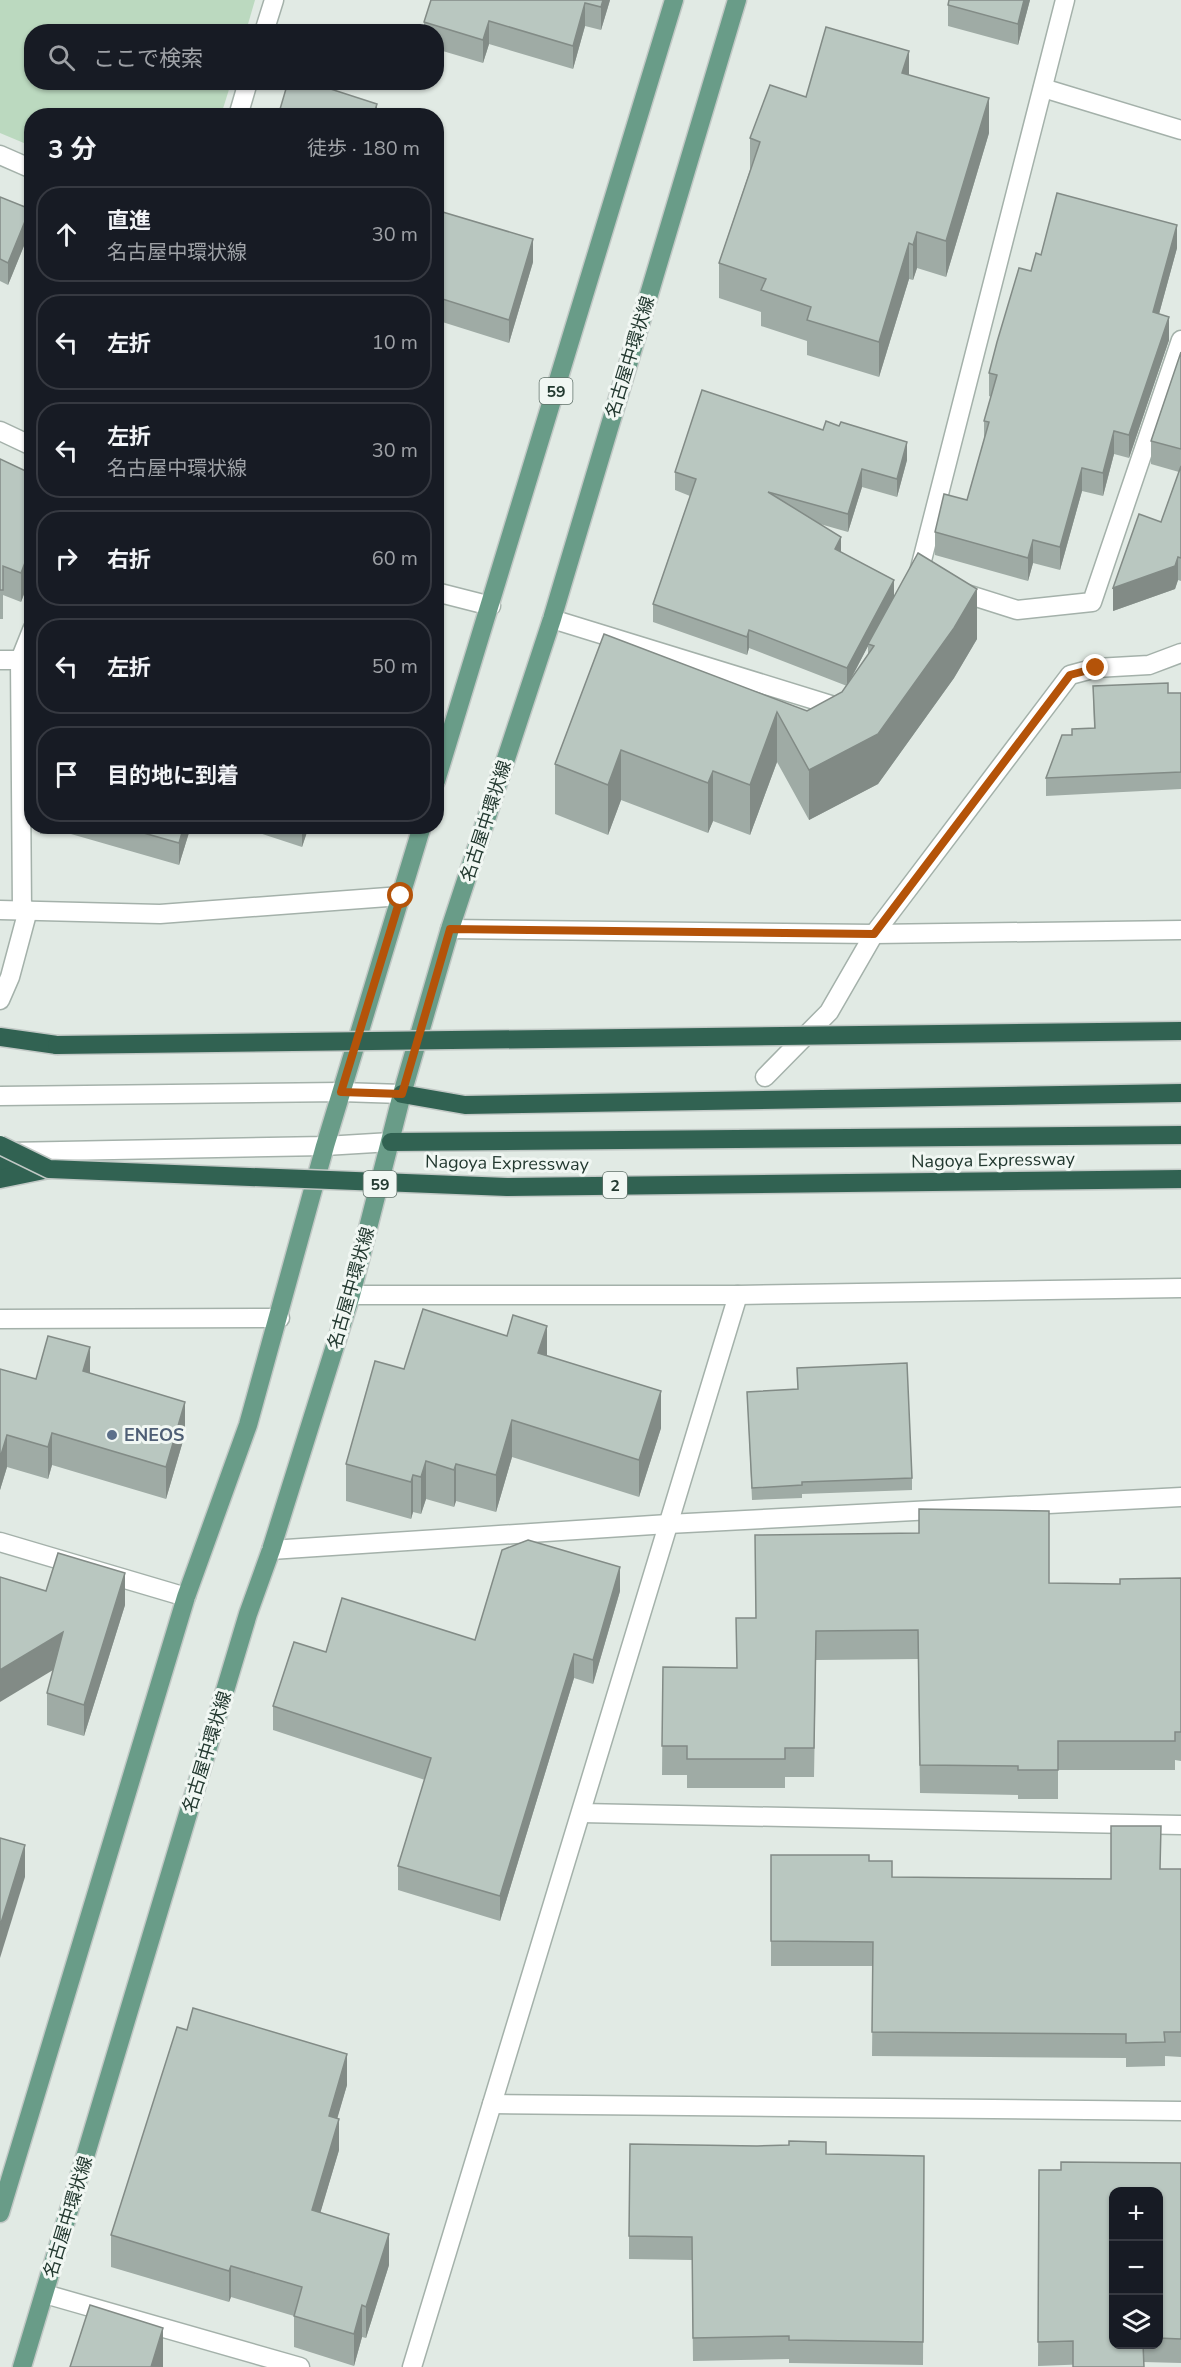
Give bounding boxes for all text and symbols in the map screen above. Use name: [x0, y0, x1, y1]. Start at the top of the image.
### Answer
search box: [24, 24, 444, 90]
icon: search: [45, 41, 78, 74]
text: ここで検索: [93, 44, 203, 74]
text: 3 分: [48, 132, 97, 167]
text: 徒歩 · 180 m: [307, 135, 420, 162]
text: 直進: [107, 206, 151, 236]
icon: ahead: [50, 218, 83, 251]
text: 30 m: [372, 221, 418, 248]
text: 名古屋中環状線: [107, 239, 247, 266]
street label: 名古屋中環状線: [600, 293, 660, 421]
icon: left: [50, 326, 83, 359]
text: 左折: [107, 329, 151, 359]
text: 10 m: [372, 329, 418, 356]
road number: 59: [540, 378, 572, 404]
text: 左折: [107, 422, 151, 452]
icon: left: [50, 434, 83, 467]
text: 30 m: [372, 437, 418, 464]
text: 名古屋中環状線: [107, 455, 247, 482]
icon: right: [50, 542, 83, 575]
text: 右折: [107, 545, 151, 575]
text: 60 m: [372, 545, 418, 572]
icon: left: [50, 650, 83, 683]
text: 左折: [107, 653, 151, 683]
text: 50 m: [372, 653, 418, 680]
route end: [1082, 654, 1108, 680]
street label: 名古屋中環状線: [455, 757, 517, 885]
icon: arrive: [50, 758, 83, 791]
text: 目的地に到着: [107, 761, 239, 791]
route start: [387, 882, 413, 908]
street label: Nagoya Expressway: [911, 1147, 1076, 1173]
street label: Nagoya Expressway: [425, 1150, 590, 1176]
road number: 59: [364, 1171, 397, 1197]
road number: 2: [603, 1172, 627, 1198]
street label: 名古屋中環状線: [322, 1224, 380, 1352]
place label: ENEOS: [124, 1423, 184, 1447]
marker: ENEOS: [105, 1428, 119, 1442]
street label: 名古屋中環状線: [177, 1688, 237, 1816]
street label: 名古屋中環状線: [38, 2153, 98, 2281]
map controls: [1109, 2187, 1163, 2349]
button: +: [1109, 2187, 1163, 2241]
button: −: [1109, 2241, 1163, 2295]
button: layers: [1109, 2295, 1163, 2349]

